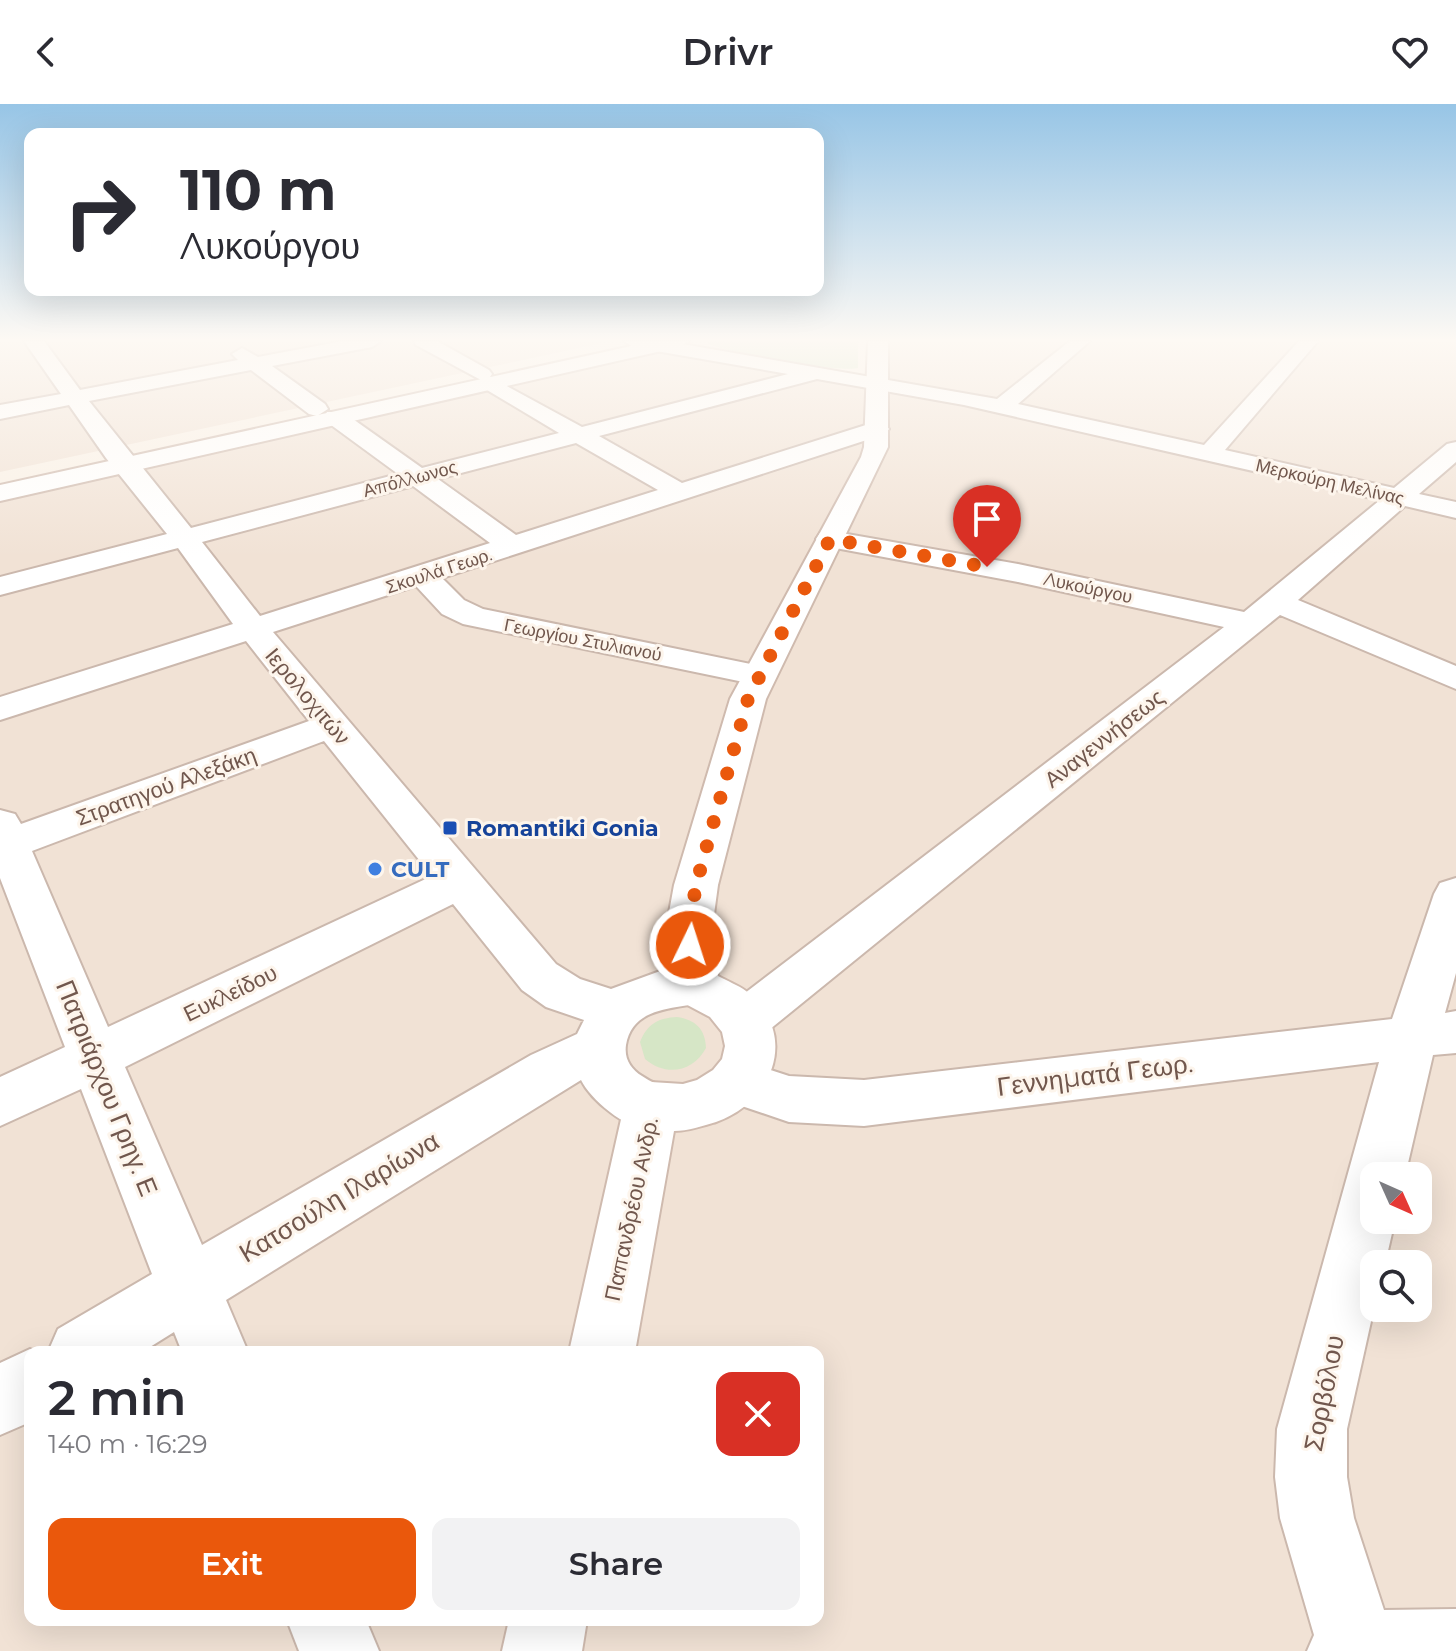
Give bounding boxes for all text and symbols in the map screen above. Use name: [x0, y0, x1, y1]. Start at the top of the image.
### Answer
icon: back: [24, 30, 68, 74]
text: Drivr: [682, 30, 774, 74]
icon: heart: [1388, 30, 1432, 74]
text: 110 m: [180, 156, 337, 224]
icon: right: [48, 160, 152, 264]
text: Λυκούργου: [180, 224, 360, 268]
street label: Μερκούρη Μελίνας: [1254, 454, 1407, 510]
street label: Απόλλωνος: [361, 456, 460, 502]
pin: [953, 485, 1021, 567]
icon: arrive: [965, 497, 1009, 541]
street label: Σκουλά Γεωρ.: [383, 543, 495, 599]
street label: Λυκούργου: [1042, 568, 1134, 608]
street label: Γεωργίου Στυλιανού: [502, 614, 664, 666]
street label: Ιερολοχιτών: [259, 642, 356, 750]
street label: Αναγεννήσεως: [1039, 683, 1169, 793]
street label: Στρατηγού Αλεξάκη: [72, 741, 260, 832]
place label: Romantiki Gonia: [466, 815, 659, 842]
marker: Romantiki Gonia: [441, 819, 459, 837]
place label: CULT: [391, 856, 450, 883]
marker: CULT: [366, 860, 384, 878]
position arrow: [648, 903, 732, 987]
street label: Ευκλείδου: [179, 959, 281, 1028]
street label: Πατριάρχου Γρηγ. Ε: [49, 975, 165, 1201]
street label: Γεννηματά Γεωρ.: [995, 1047, 1195, 1103]
street label: Παπανδρέου Ανδρ.: [599, 1115, 664, 1304]
street label: Κατσούλη Ιλαρίωνα: [233, 1125, 445, 1269]
north arrow: [1360, 1162, 1432, 1234]
map controls: [1360, 1162, 1432, 1322]
button: search: [1360, 1250, 1432, 1322]
street label: Σορβόλου: [1297, 1332, 1351, 1454]
text: 2 min: [48, 1369, 186, 1427]
button: close: [716, 1372, 800, 1456]
text: 140 m · 16:29: [48, 1428, 208, 1460]
button: Exit: [48, 1518, 416, 1610]
button: Share: [432, 1518, 800, 1610]

